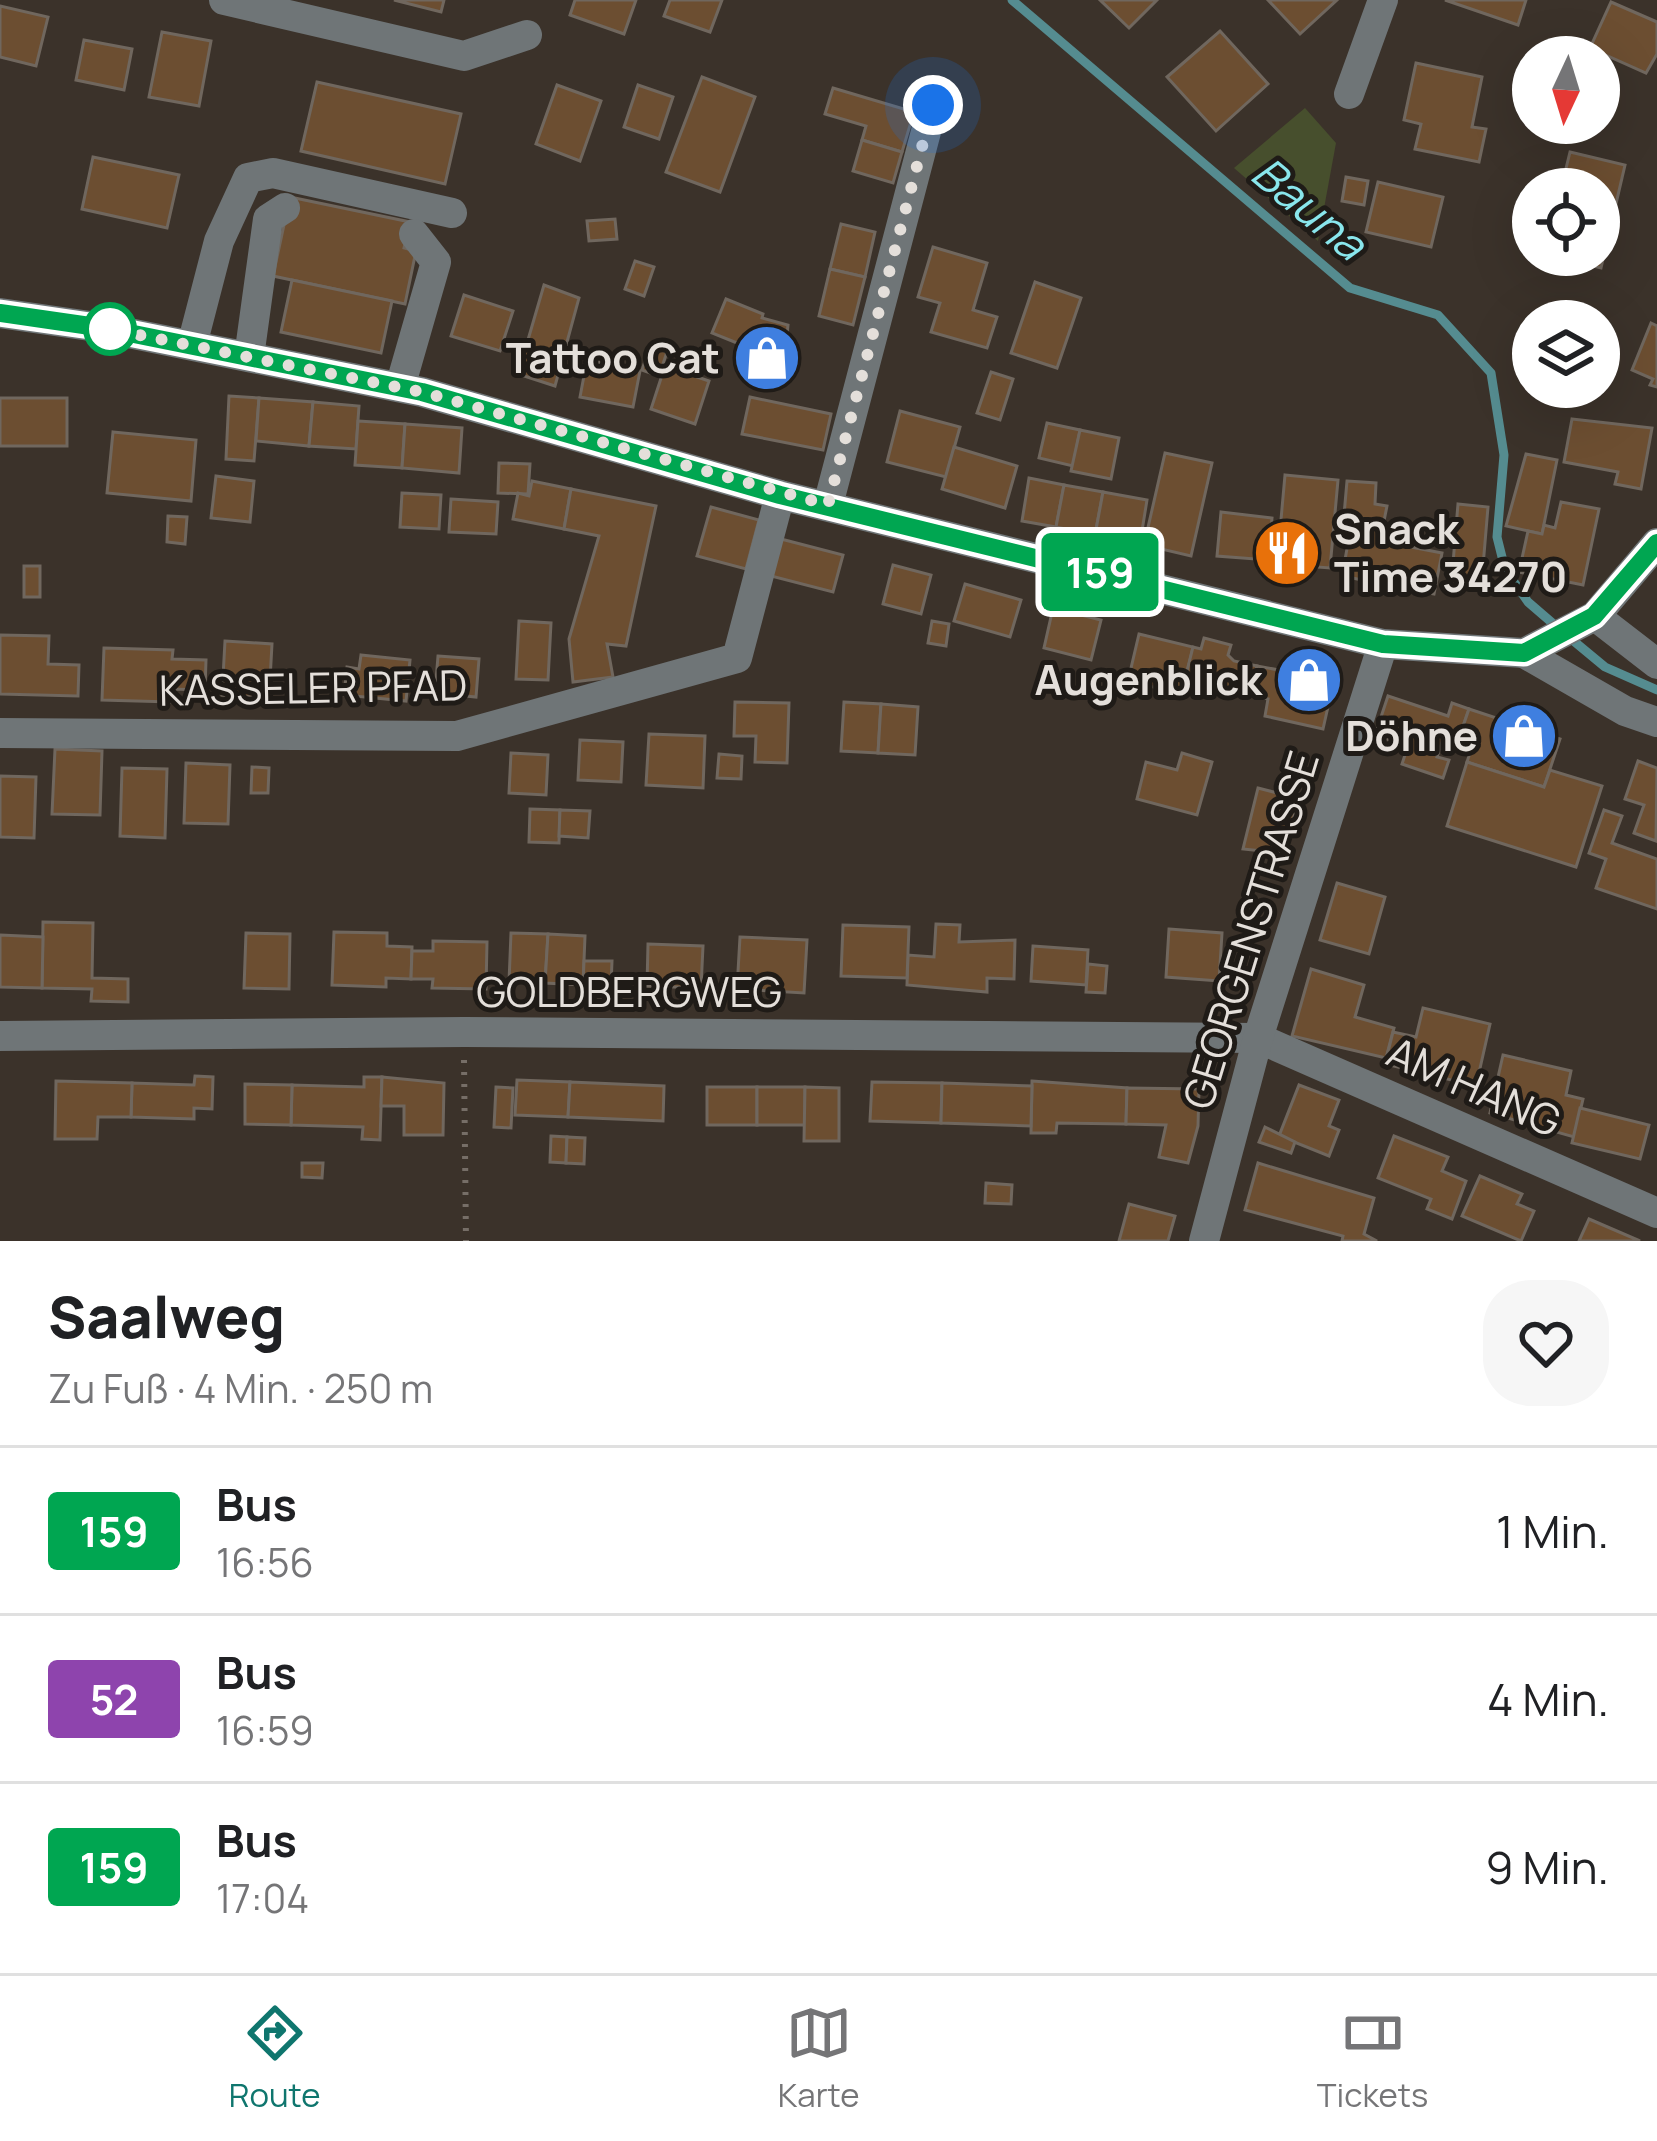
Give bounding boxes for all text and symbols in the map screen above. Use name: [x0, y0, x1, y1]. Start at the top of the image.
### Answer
north arrow: [1512, 36, 1620, 144]
map controls: [1512, 36, 1620, 408]
your location: [903, 75, 963, 135]
water label: Bauna: [1240, 141, 1381, 274]
button: locate: [1512, 168, 1620, 276]
button: layers: [1512, 300, 1620, 408]
unlabelled marker: [85, 304, 135, 354]
shop icon: Tattoo Cat: [732, 323, 802, 393]
place label: Tattoo Cat: [506, 328, 720, 386]
place label: Snack Time 34270: [1334, 499, 1567, 605]
restaurant icon: Snack Time 34270: [1252, 518, 1322, 588]
line badge: 159: [1031, 533, 1169, 611]
text: 159: [1065, 543, 1135, 601]
shop icon: Augenblick: [1274, 645, 1344, 715]
place label: Augenblick: [1035, 650, 1263, 708]
street label: KASSELER PFAD: [158, 655, 468, 719]
shop icon: Döhne: [1489, 701, 1559, 771]
place label: Döhne: [1345, 706, 1478, 764]
street label: GEORGENSTRASSE: [1168, 744, 1332, 1116]
street label: GOLDBERGWEG: [476, 962, 782, 1020]
street label: AM HANG: [1379, 1022, 1570, 1150]
text: Saalweg: [48, 1277, 285, 1355]
button: heart: [1483, 1280, 1609, 1406]
text: Zu Fuß · 4 Min. · 250 m: [48, 1361, 433, 1415]
text: Bus: [216, 1473, 297, 1535]
text: 1 Min.: [1496, 1500, 1609, 1562]
text: 159: [79, 1502, 149, 1560]
text: 16:56: [216, 1535, 314, 1589]
text: Bus: [216, 1641, 297, 1703]
text: 4 Min.: [1487, 1668, 1609, 1730]
text: 52: [90, 1670, 138, 1728]
text: 16:59: [216, 1703, 314, 1757]
text: Bus: [216, 1809, 297, 1871]
text: 9 Min.: [1486, 1836, 1609, 1898]
text: 159: [79, 1838, 149, 1896]
text: 17:04: [216, 1871, 309, 1925]
tab: Route: [229, 2000, 320, 2117]
tab: Karte: [778, 2000, 859, 2117]
tab: Tickets: [1317, 2000, 1428, 2117]

